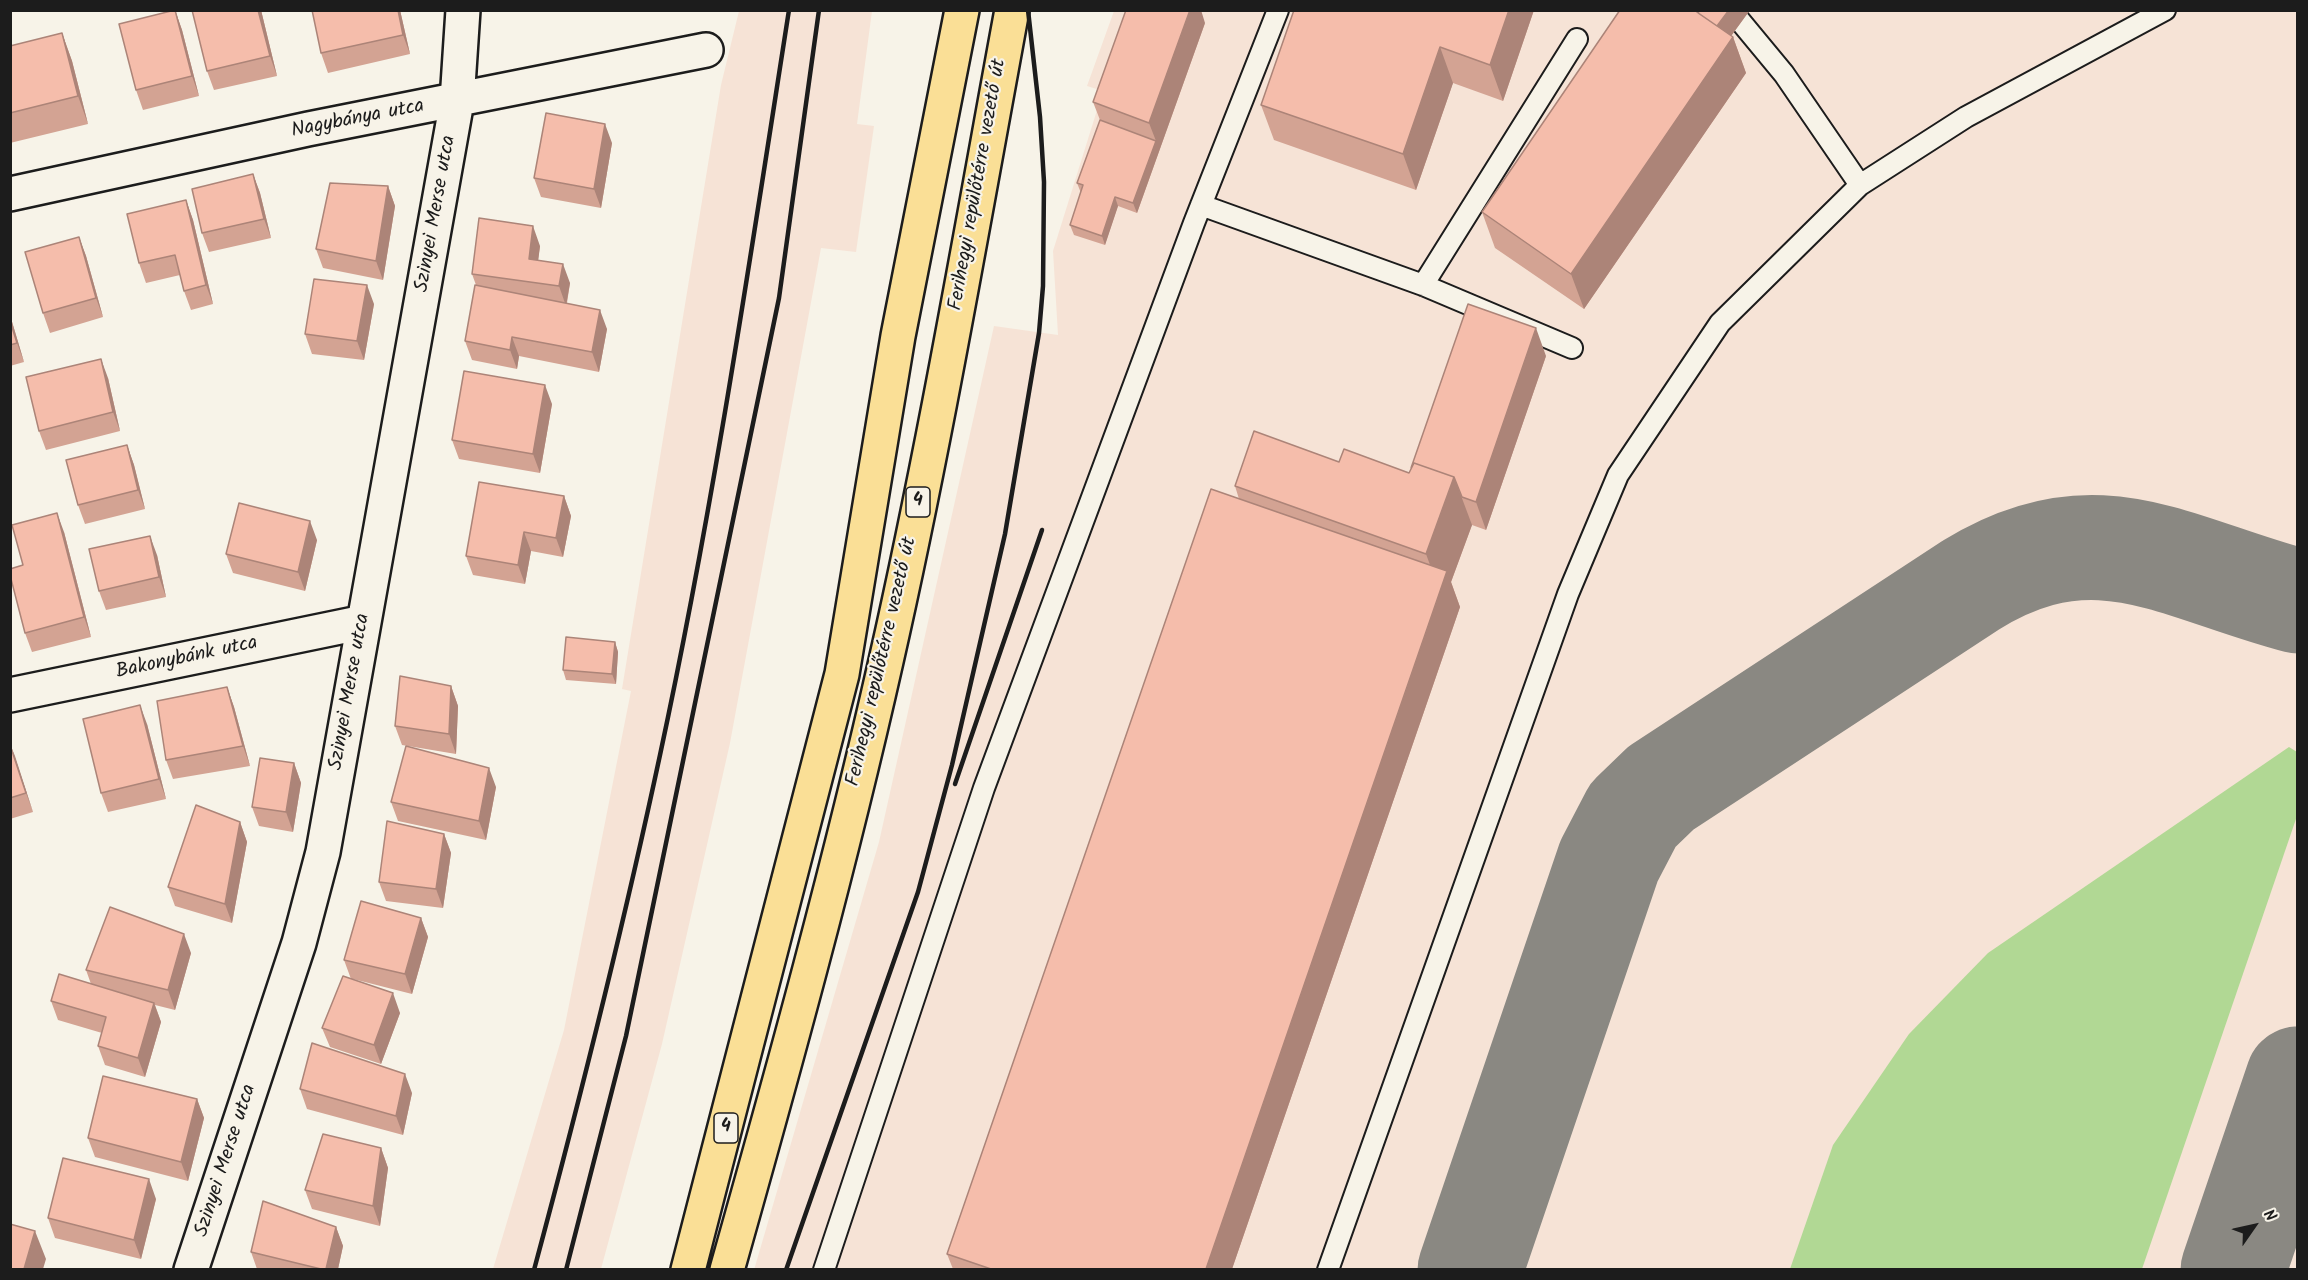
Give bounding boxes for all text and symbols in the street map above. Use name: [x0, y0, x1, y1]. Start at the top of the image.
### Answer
street label: Ferihegyi repülőtérre vezető út: [945, 57, 1013, 313]
street label: Nagybánya utca: [290, 95, 426, 145]
street label: Szinyei Merse utca: [411, 134, 463, 294]
road number: 4: [906, 487, 930, 517]
street label: Ferihegyi repülőtérre vezető út: [843, 535, 923, 789]
street label: Szinyei Merse utca: [325, 612, 377, 772]
street label: Bakonybánk utca: [114, 632, 260, 686]
street label: Szinyei Merse utca: [191, 1082, 263, 1240]
road number: 4: [714, 1113, 738, 1143]
north arrow: [2224, 1196, 2284, 1256]
text: N: [2256, 1204, 2283, 1227]

